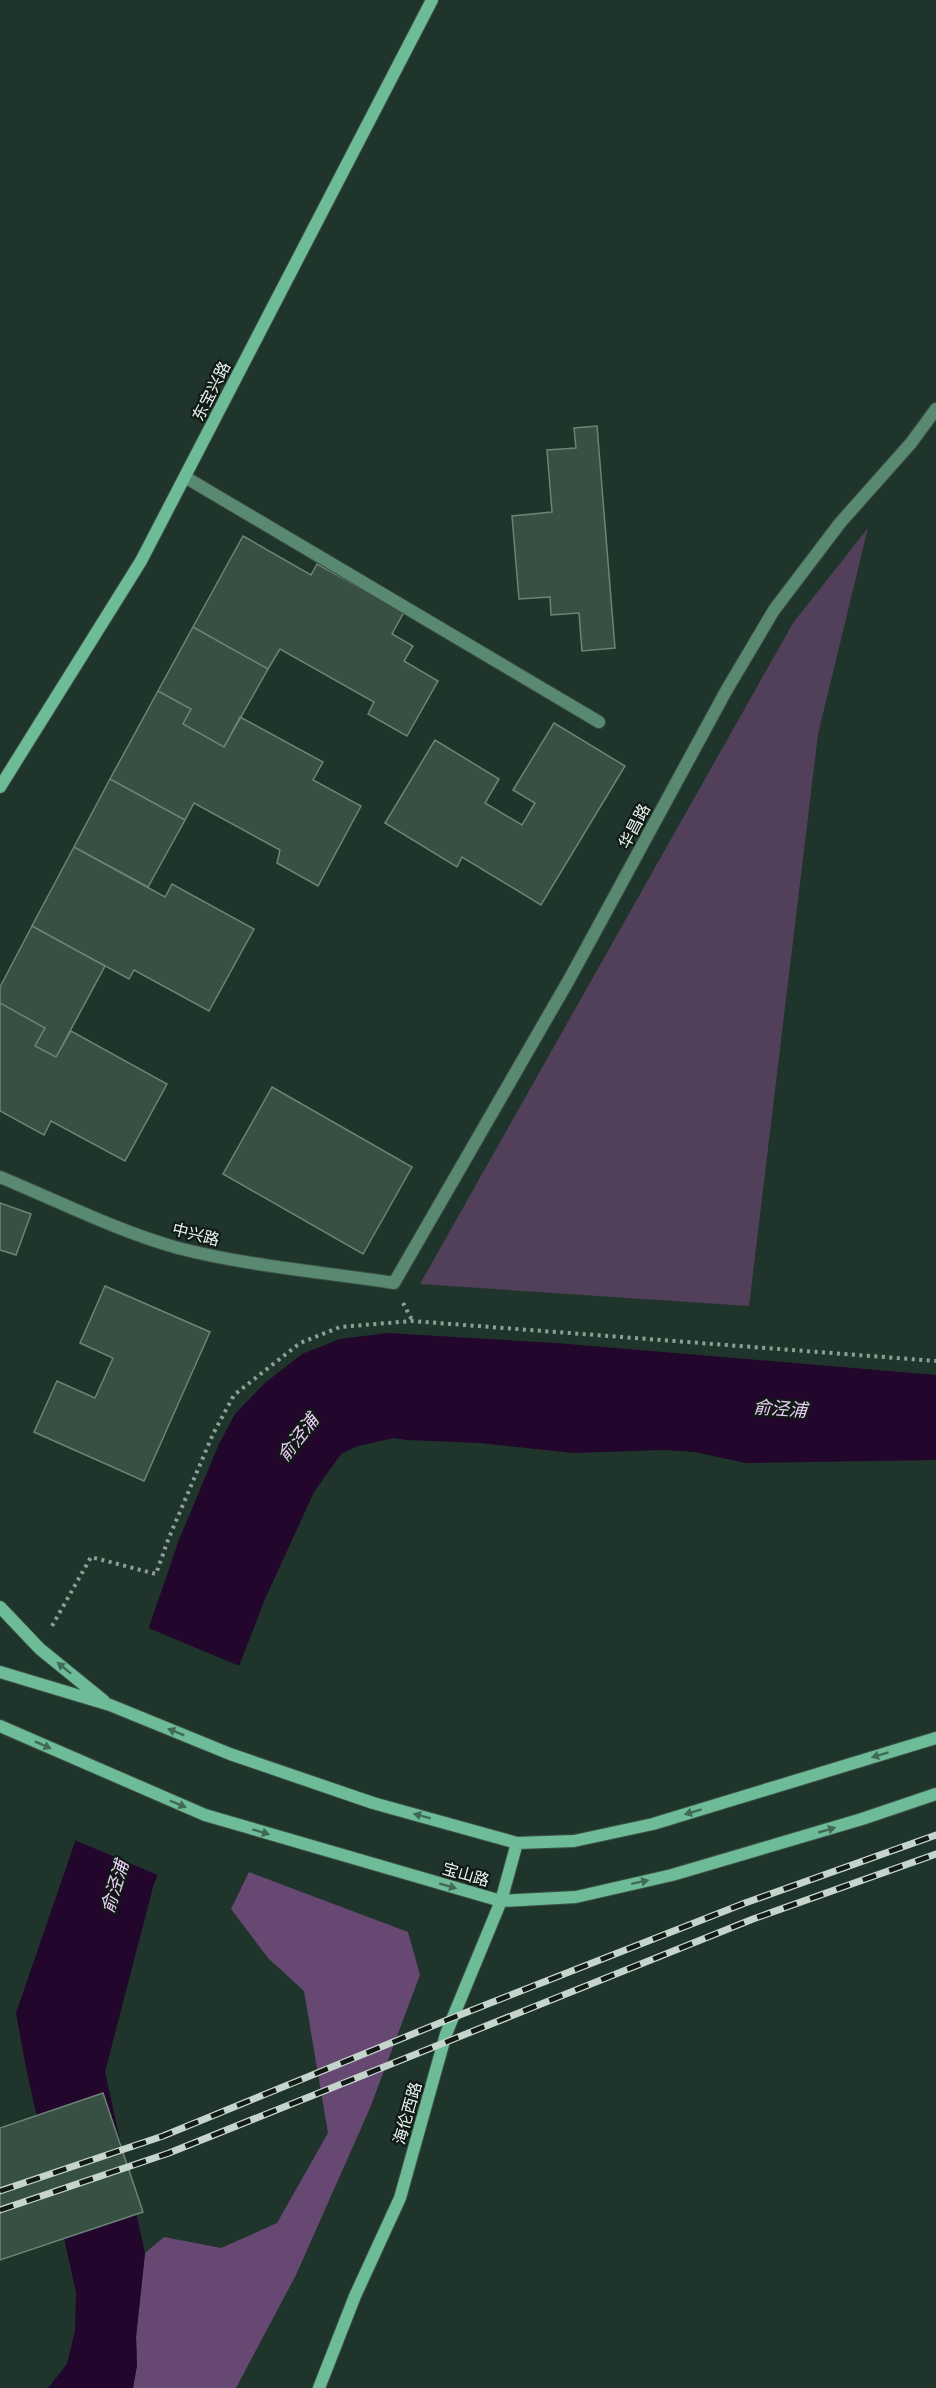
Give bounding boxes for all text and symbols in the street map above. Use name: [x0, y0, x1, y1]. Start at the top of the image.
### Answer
street label: 东宝兴路: [188, 358, 234, 424]
street label: 华昌路: [614, 800, 654, 852]
street label: 中兴路: [170, 1218, 222, 1250]
water label: 俞泾浦: [752, 1395, 811, 1422]
water label: 俞泾浦: [272, 1407, 325, 1466]
one-way arrow: [57, 1663, 72, 1675]
one-way arrow: [166, 1727, 184, 1737]
one-way arrow: [34, 1740, 52, 1750]
one-way arrow: [871, 1751, 889, 1760]
one-way arrow: [170, 1799, 187, 1808]
one-way arrow: [684, 1808, 702, 1817]
one-way arrow: [412, 1811, 431, 1821]
one-way arrow: [818, 1824, 836, 1834]
one-way arrow: [252, 1828, 270, 1837]
water label: 俞泾浦: [96, 1855, 134, 1916]
street label: 宝山路: [440, 1858, 492, 1890]
one-way arrow: [630, 1877, 649, 1887]
one-way arrow: [439, 1882, 457, 1891]
street label: 海伦西路: [389, 2079, 425, 2147]

